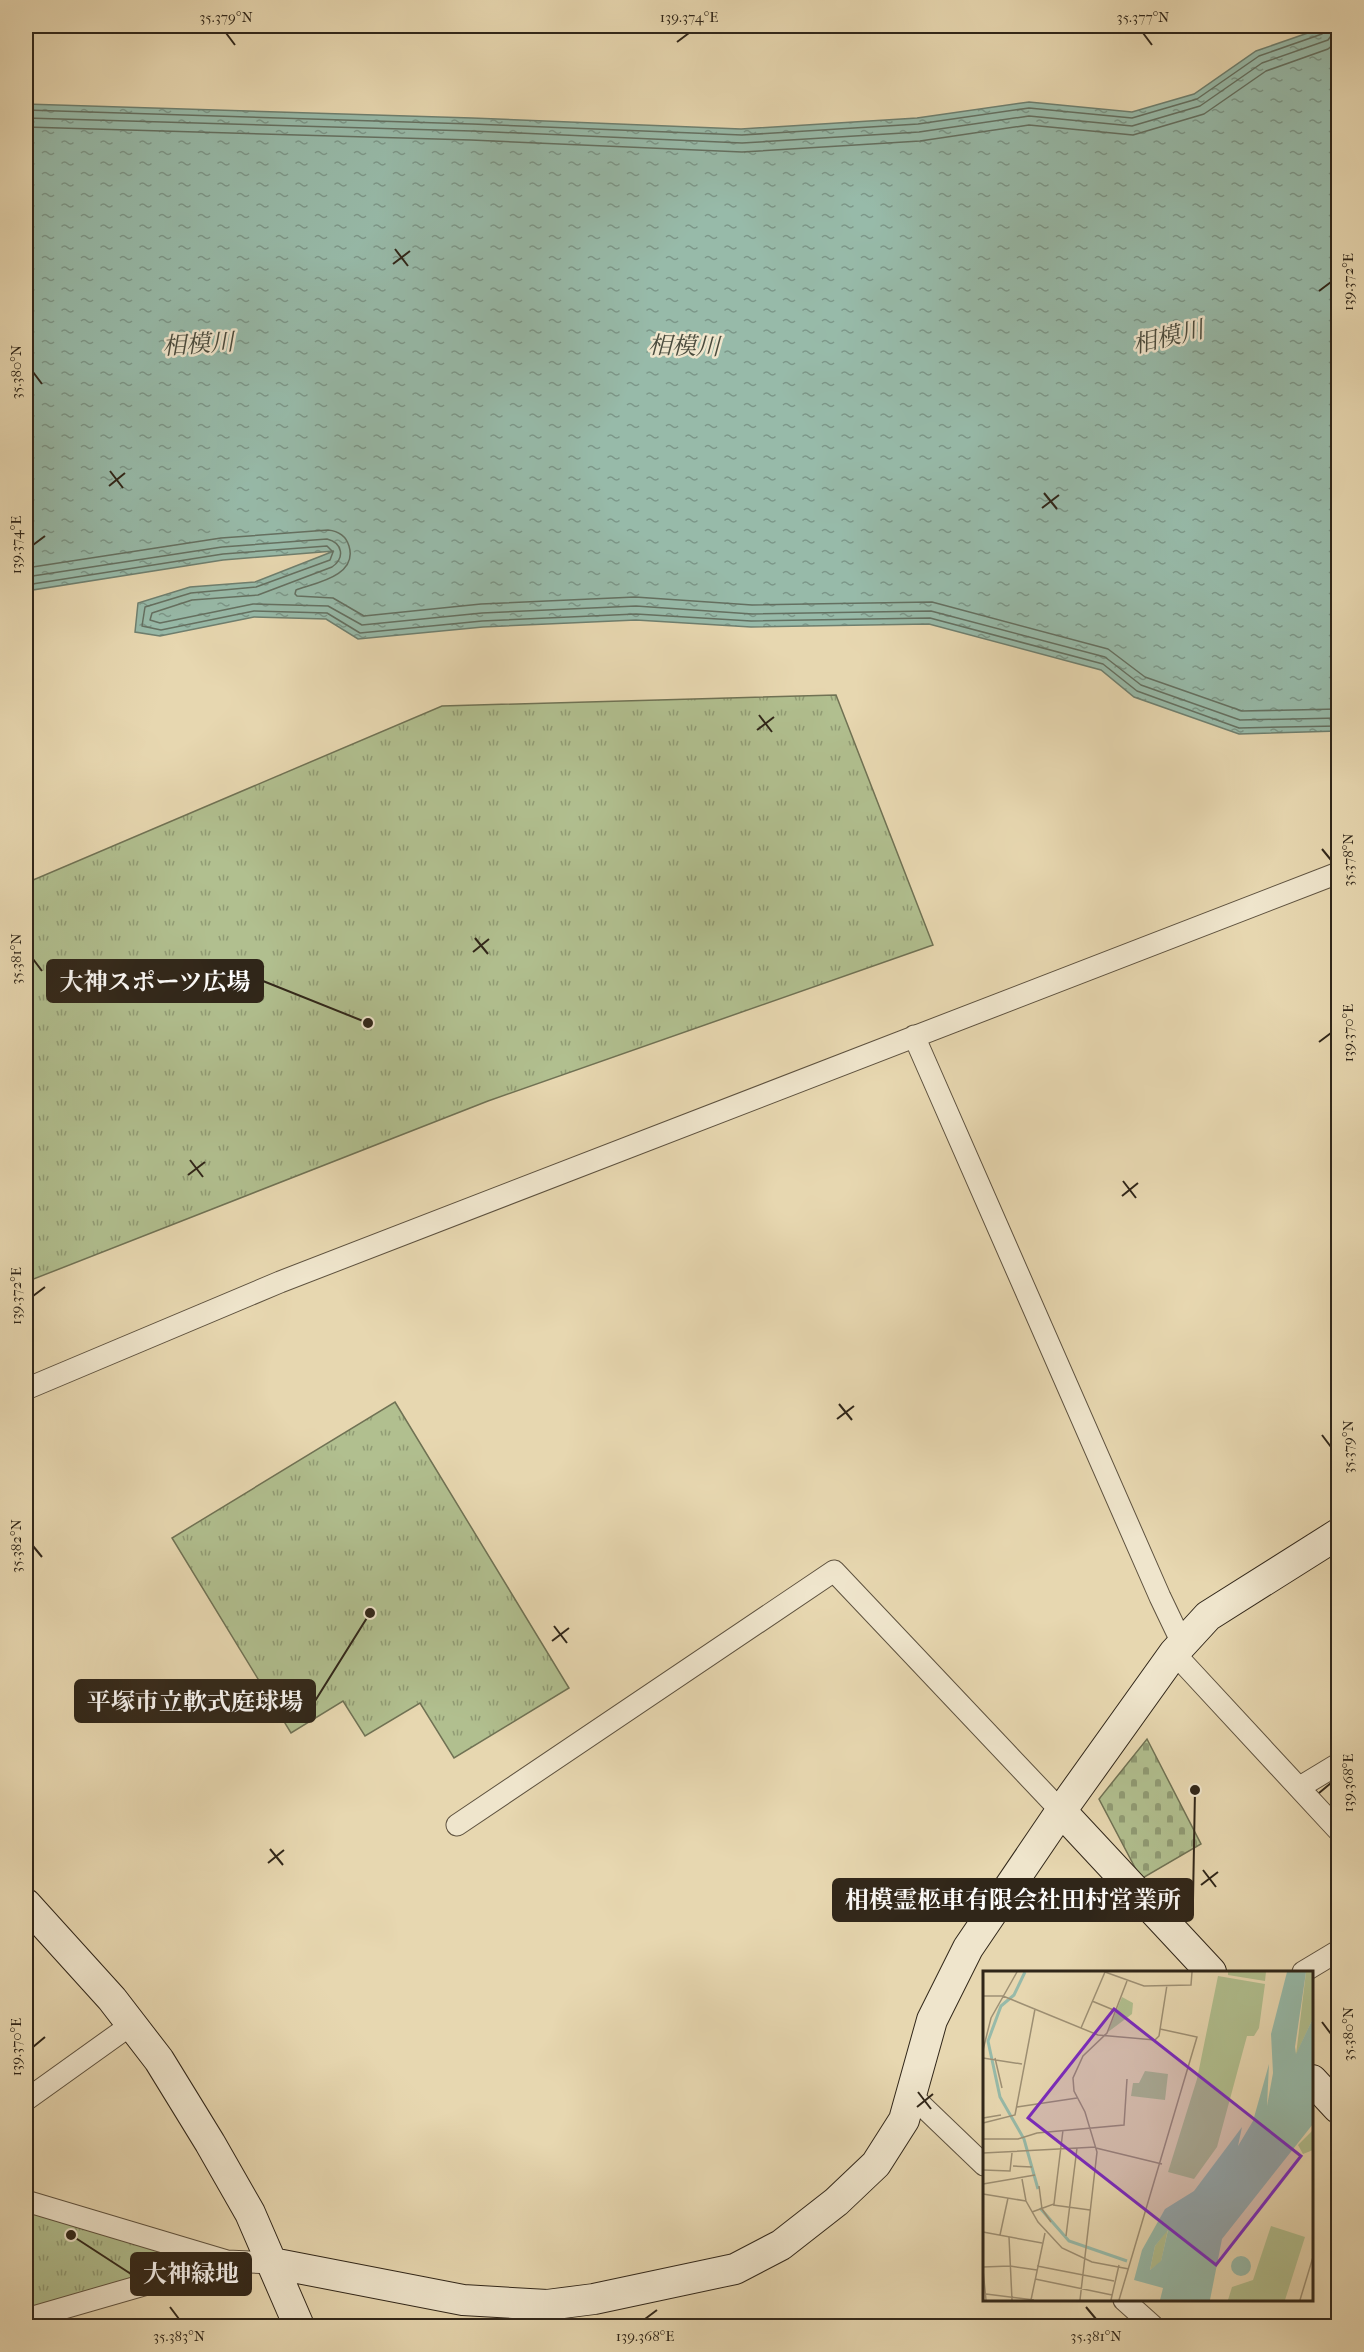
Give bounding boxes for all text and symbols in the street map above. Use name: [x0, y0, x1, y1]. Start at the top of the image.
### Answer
text: 35.379°N: [199, 8, 253, 26]
text: 139.374°E: [660, 8, 718, 26]
text: 35.377°N: [1116, 8, 1170, 26]
text: 139.372°E: [1339, 253, 1357, 311]
water label: 相模川: [1130, 315, 1209, 359]
water label: 相模川: [161, 327, 238, 360]
water label: 相模川: [648, 331, 723, 361]
text: 35.380°N: [7, 344, 25, 399]
text: 139.374°E: [7, 516, 25, 574]
text: 35.378°N: [1339, 833, 1357, 887]
text: 35.381°N: [7, 933, 25, 985]
callout: 大神スポーツ広場: [47, 960, 263, 1002]
text: 大神スポーツ広場: [59, 968, 251, 996]
text: 139.370°E: [1339, 1004, 1357, 1062]
text: 139.372°E: [7, 1267, 25, 1325]
text: 35.379°N: [1339, 1420, 1357, 1474]
text: 35.382°N: [7, 1518, 25, 1573]
callout: 平塚市立軟式庭球場: [75, 1680, 315, 1722]
text: 平塚市立軟式庭球場: [87, 1688, 303, 1716]
text: 139.368°E: [1339, 1754, 1357, 1812]
callout: 相模霊柩車有限会社田村営業所: [833, 1879, 1193, 1921]
text: 相模霊柩車有限会社田村営業所: [845, 1886, 1181, 1914]
inset map: [983, 1971, 1313, 2301]
text: 35.380°N: [1339, 2006, 1357, 2061]
text: 139.370°E: [7, 2018, 25, 2076]
callout: 大神緑地: [131, 2253, 251, 2295]
text: 大神緑地: [143, 2260, 239, 2288]
text: 35.383°N: [153, 2327, 206, 2345]
text: 139.368°E: [616, 2327, 674, 2345]
text: 35.381°N: [1070, 2327, 1122, 2345]

